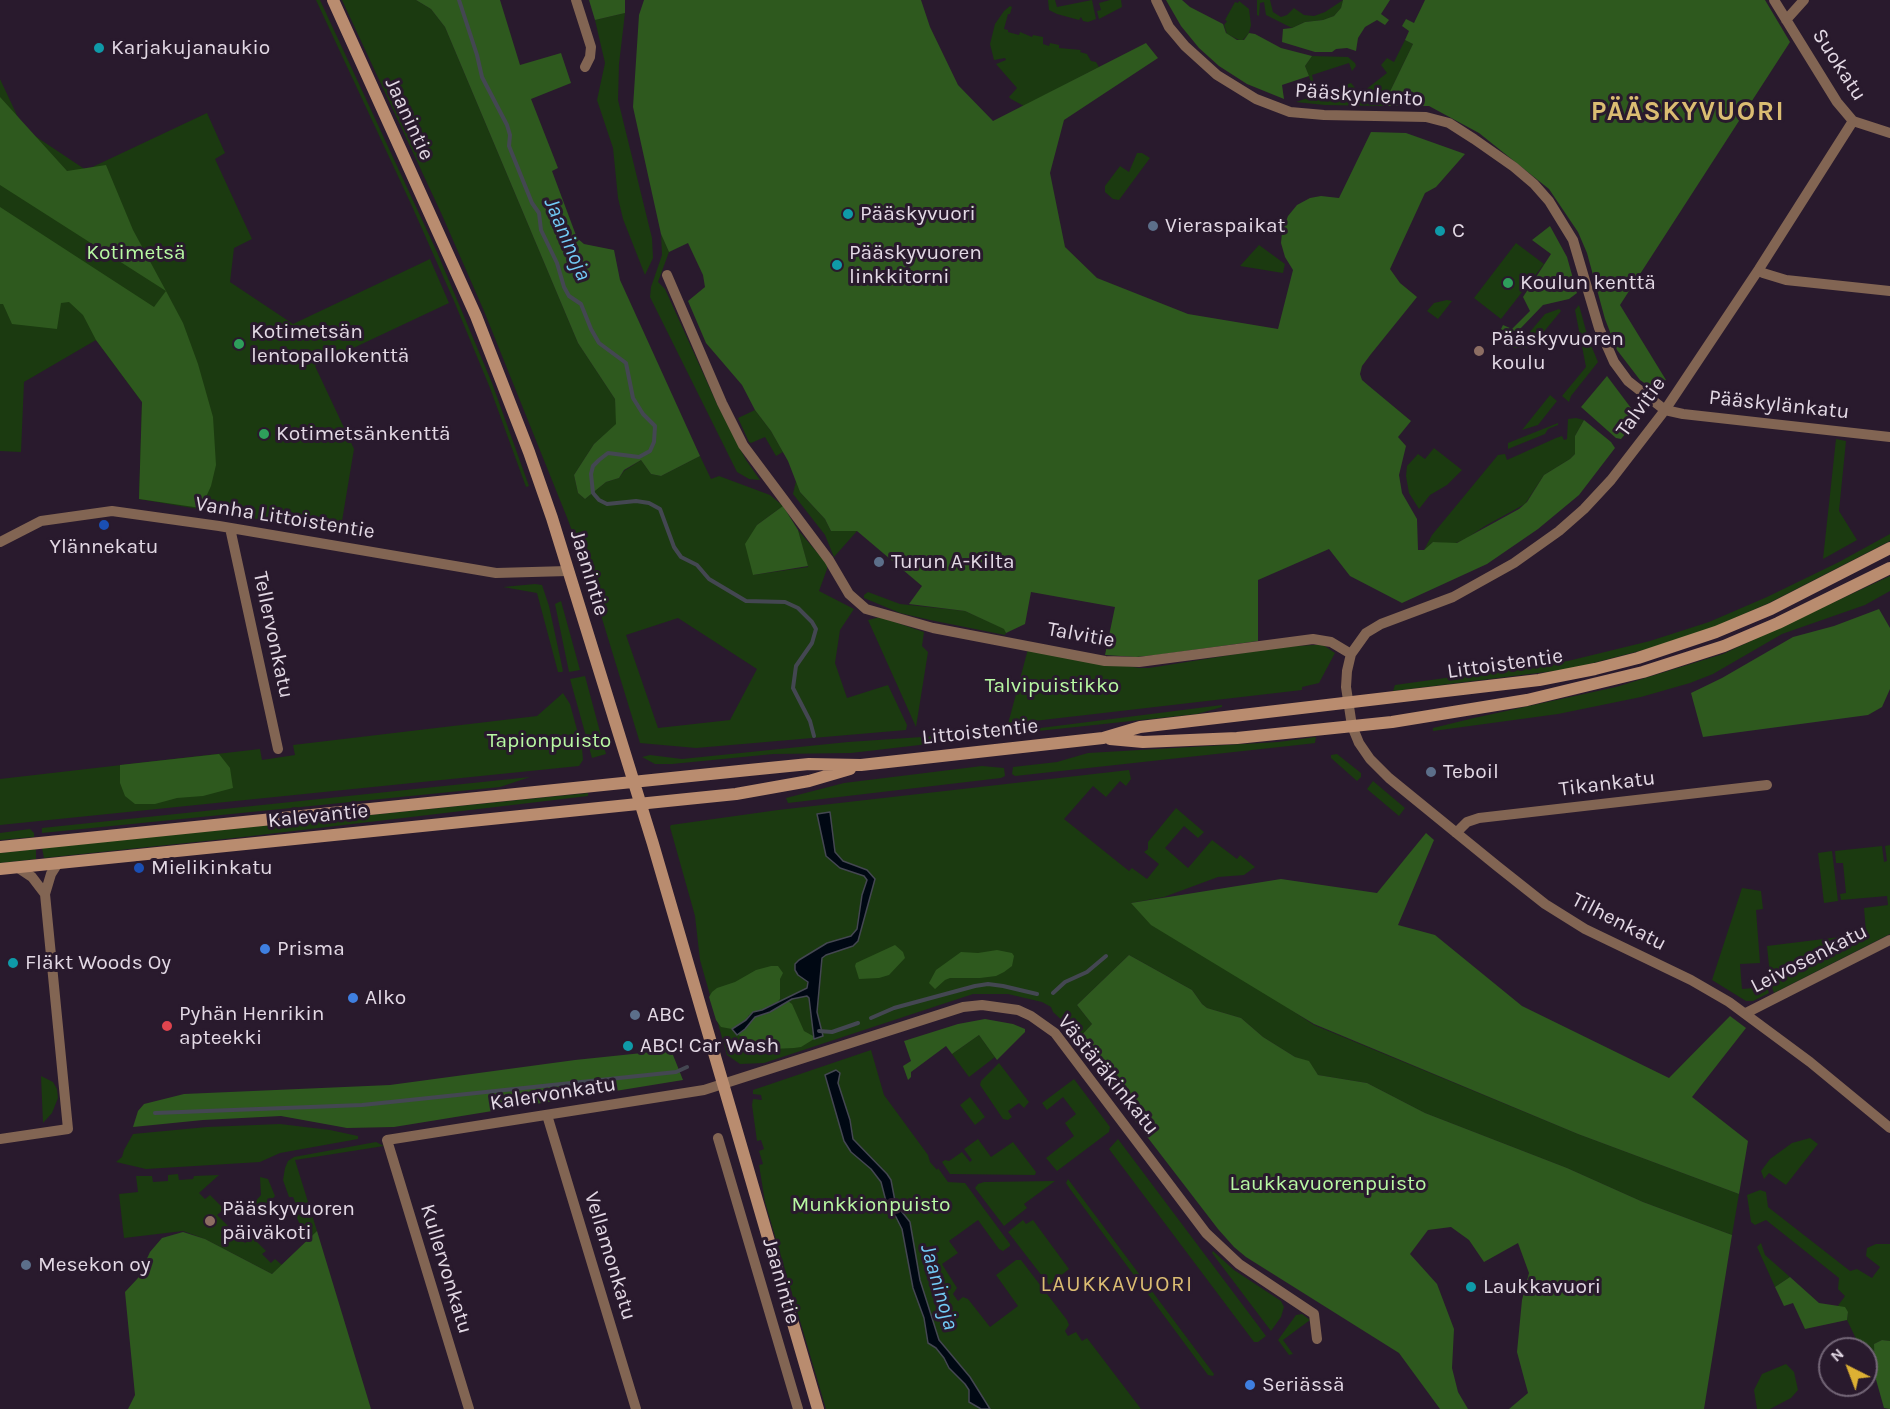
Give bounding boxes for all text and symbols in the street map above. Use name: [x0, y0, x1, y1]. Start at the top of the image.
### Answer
street label: Suokatu: [1806, 24, 1872, 106]
place label: Karjakujanaukio: [111, 35, 270, 61]
marker: Karjakujanaukio: [92, 41, 106, 55]
street label: Jaanintie: [379, 74, 439, 164]
street label: Pääskynlento: [1294, 78, 1424, 112]
district label: PÄÄSKYVUORI: [1591, 96, 1785, 128]
water label: Jaaninoja: [538, 193, 596, 285]
place label: Pääskyvuori: [860, 201, 976, 227]
marker: Pääskyvuori: [841, 207, 855, 221]
place label: Vieraspaikat: [1165, 213, 1285, 239]
place label: C: [1452, 218, 1465, 244]
marker: Vieraspaikat: [1146, 219, 1160, 233]
marker: C: [1433, 224, 1447, 238]
park label: Kotimetsä: [86, 240, 186, 266]
place label: Pääskyvuoren linkkitorni: [849, 240, 982, 290]
marker: Pääskyvuoren linkkitorni: [830, 258, 844, 272]
place label: Koulun kenttä: [1520, 270, 1656, 296]
marker: Koulun kenttä: [1501, 276, 1515, 290]
place label: Kotimetsän lentopallokenttä: [251, 319, 409, 369]
place label: Pääskyvuoren koulu: [1491, 326, 1624, 376]
marker: Kotimetsän lentopallokenttä: [232, 337, 246, 351]
marker: Pääskyvuoren koulu: [1472, 344, 1486, 358]
street label: Talvitie: [1611, 372, 1671, 442]
street label: Pääskylänkatu: [1707, 385, 1851, 425]
place label: Kotimetsänkenttä: [276, 421, 451, 447]
marker: Kotimetsänkenttä: [257, 427, 271, 441]
street label: Vanha Littoistentie: [193, 491, 377, 545]
marker: Ylännekatu: [97, 518, 111, 532]
street label: Jaanintie: [564, 527, 614, 619]
place label: Ylännekatu: [49, 534, 159, 560]
place label: Turun A-Kilta: [891, 549, 1014, 575]
marker: Turun A-Kilta: [872, 555, 886, 569]
street label: Tellervonkatu: [247, 570, 299, 700]
street label: Talvitie: [1045, 617, 1117, 653]
street label: Littoistentie: [1445, 643, 1565, 685]
park label: Talvipuistikko: [985, 673, 1119, 699]
street label: Littoistentie: [921, 713, 1039, 751]
park label: Tapionpuisto: [487, 728, 611, 754]
place label: Teboil: [1443, 759, 1499, 785]
marker: Teboil: [1424, 765, 1438, 779]
street label: Tikankatu: [1557, 766, 1657, 802]
street label: Kalevantie: [267, 798, 369, 834]
place label: Mielikinkatu: [151, 855, 273, 881]
marker: Mielikinkatu: [132, 861, 146, 875]
street label: Tilhenkatu: [1567, 887, 1671, 957]
street label: Leivosenkatu: [1747, 919, 1871, 999]
place label: Prisma: [277, 936, 345, 962]
marker: Prisma: [258, 942, 272, 956]
place label: Fläkt Woods Oy: [25, 950, 171, 976]
marker: Fläkt Woods Oy: [6, 956, 20, 970]
place label: Alko: [365, 985, 406, 1011]
marker: Alko: [346, 991, 360, 1005]
place label: Pyhän Henrikin apteekki: [179, 1001, 324, 1051]
place label: ABC: [647, 1002, 685, 1028]
marker: ABC: [628, 1008, 642, 1022]
street label: Västäräkinkatu: [1052, 1010, 1164, 1140]
marker: Pyhän Henrikin apteekki: [160, 1019, 174, 1033]
place label: ABC! Car Wash: [640, 1033, 779, 1059]
marker: ABC! Car Wash: [621, 1039, 635, 1053]
street label: Kalervonkatu: [488, 1072, 618, 1116]
park label: Laukkavuorenpuisto: [1230, 1171, 1426, 1197]
street label: Vellamonkatu: [579, 1189, 641, 1323]
park label: Munkkionpuisto: [792, 1192, 950, 1218]
place label: Pääskyvuoren päiväkoti: [222, 1196, 355, 1246]
street label: Kullervonkatu: [414, 1201, 478, 1337]
marker: Pääskyvuoren päiväkoti: [203, 1214, 217, 1228]
street label: Jaanintie: [757, 1235, 805, 1327]
water label: Jaaninoja: [914, 1241, 964, 1333]
place label: Mesekon oy: [38, 1252, 151, 1278]
marker: Mesekon oy: [19, 1258, 33, 1272]
district label: LAUKKAVUORI: [1040, 1272, 1194, 1298]
place label: Laukkavuori: [1483, 1274, 1601, 1300]
marker: Laukkavuori: [1464, 1280, 1478, 1294]
north arrow: [1818, 1337, 1878, 1397]
text: N: [1826, 1344, 1848, 1366]
place label: Seriässä: [1262, 1372, 1345, 1398]
marker: Seriässä: [1243, 1378, 1257, 1392]

